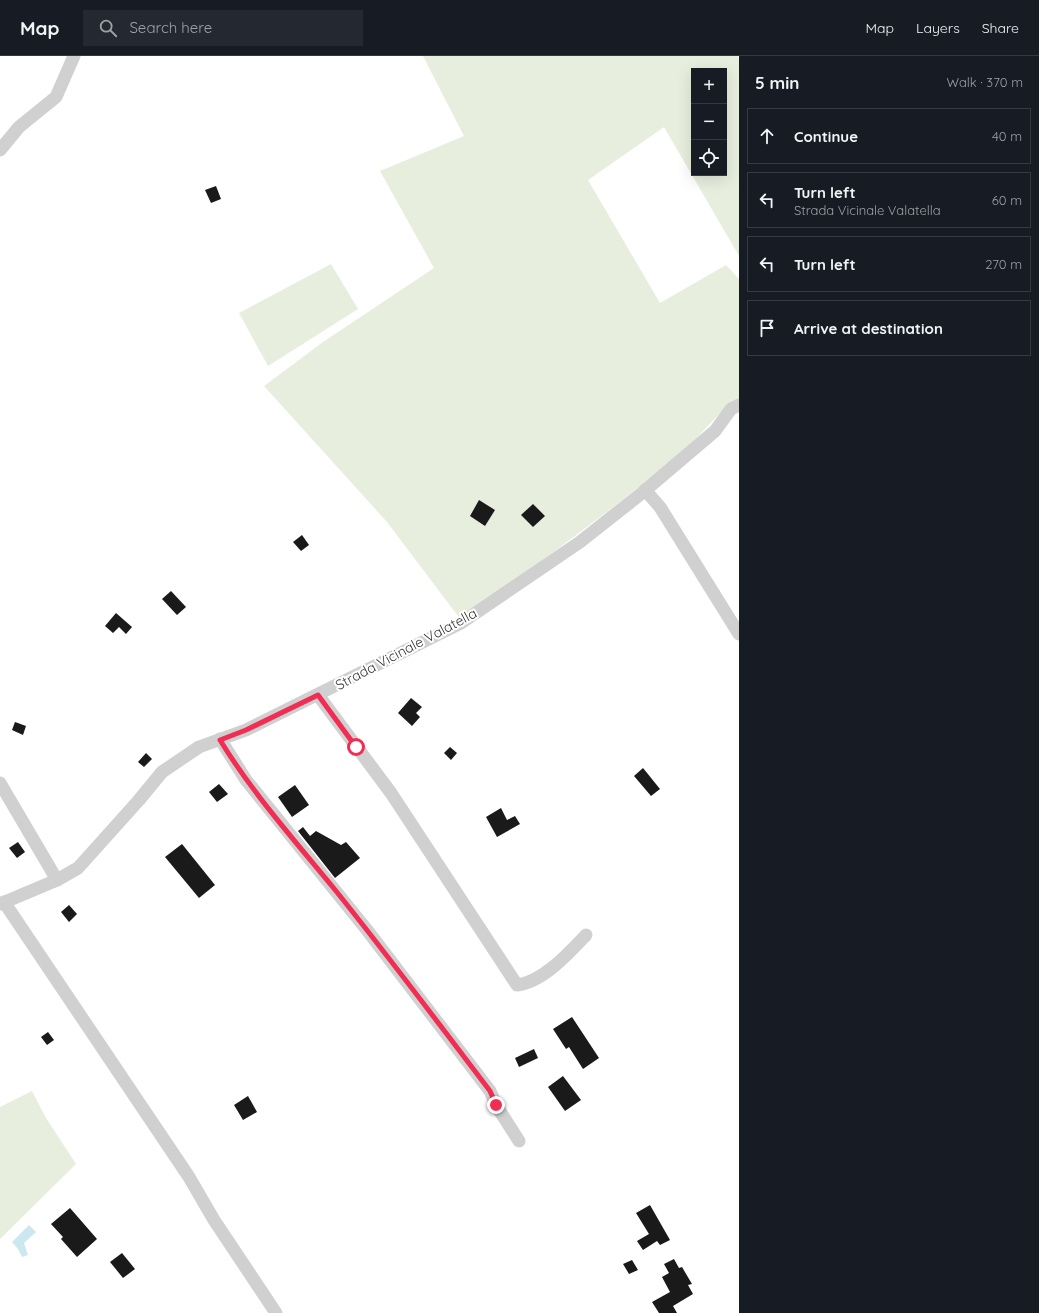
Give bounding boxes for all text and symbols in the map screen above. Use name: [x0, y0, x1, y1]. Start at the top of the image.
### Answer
search box: [83, 10, 363, 46]
text: Map: [20, 16, 59, 40]
icon: search: [97, 17, 119, 39]
text: Search here: [129, 18, 212, 37]
text: Map: [865, 19, 894, 37]
text: Layers: [916, 19, 960, 37]
text: Share: [982, 19, 1019, 37]
map controls: [691, 68, 727, 176]
button: +: [691, 68, 727, 104]
text: 5 min: [755, 72, 799, 93]
text: Walk · 370 m: [946, 74, 1023, 90]
button: −: [691, 104, 727, 140]
icon: ahead: [756, 125, 778, 147]
text: Continue: [794, 127, 858, 146]
text: 40 m: [992, 128, 1022, 144]
button: locate: [691, 140, 727, 176]
text: Turn left: [794, 183, 856, 202]
icon: left: [756, 189, 778, 211]
text: 60 m: [992, 192, 1022, 208]
text: Strada Vicinale Valatella: [794, 202, 941, 218]
icon: left: [756, 253, 778, 275]
text: Turn left: [794, 255, 856, 274]
text: 270 m: [985, 256, 1022, 272]
icon: arrive: [756, 317, 778, 339]
text: Arrive at destination: [794, 319, 943, 338]
street label: Strada Vicinale Valatella: [332, 604, 480, 694]
route start: [347, 738, 365, 756]
route end: [487, 1096, 505, 1114]

